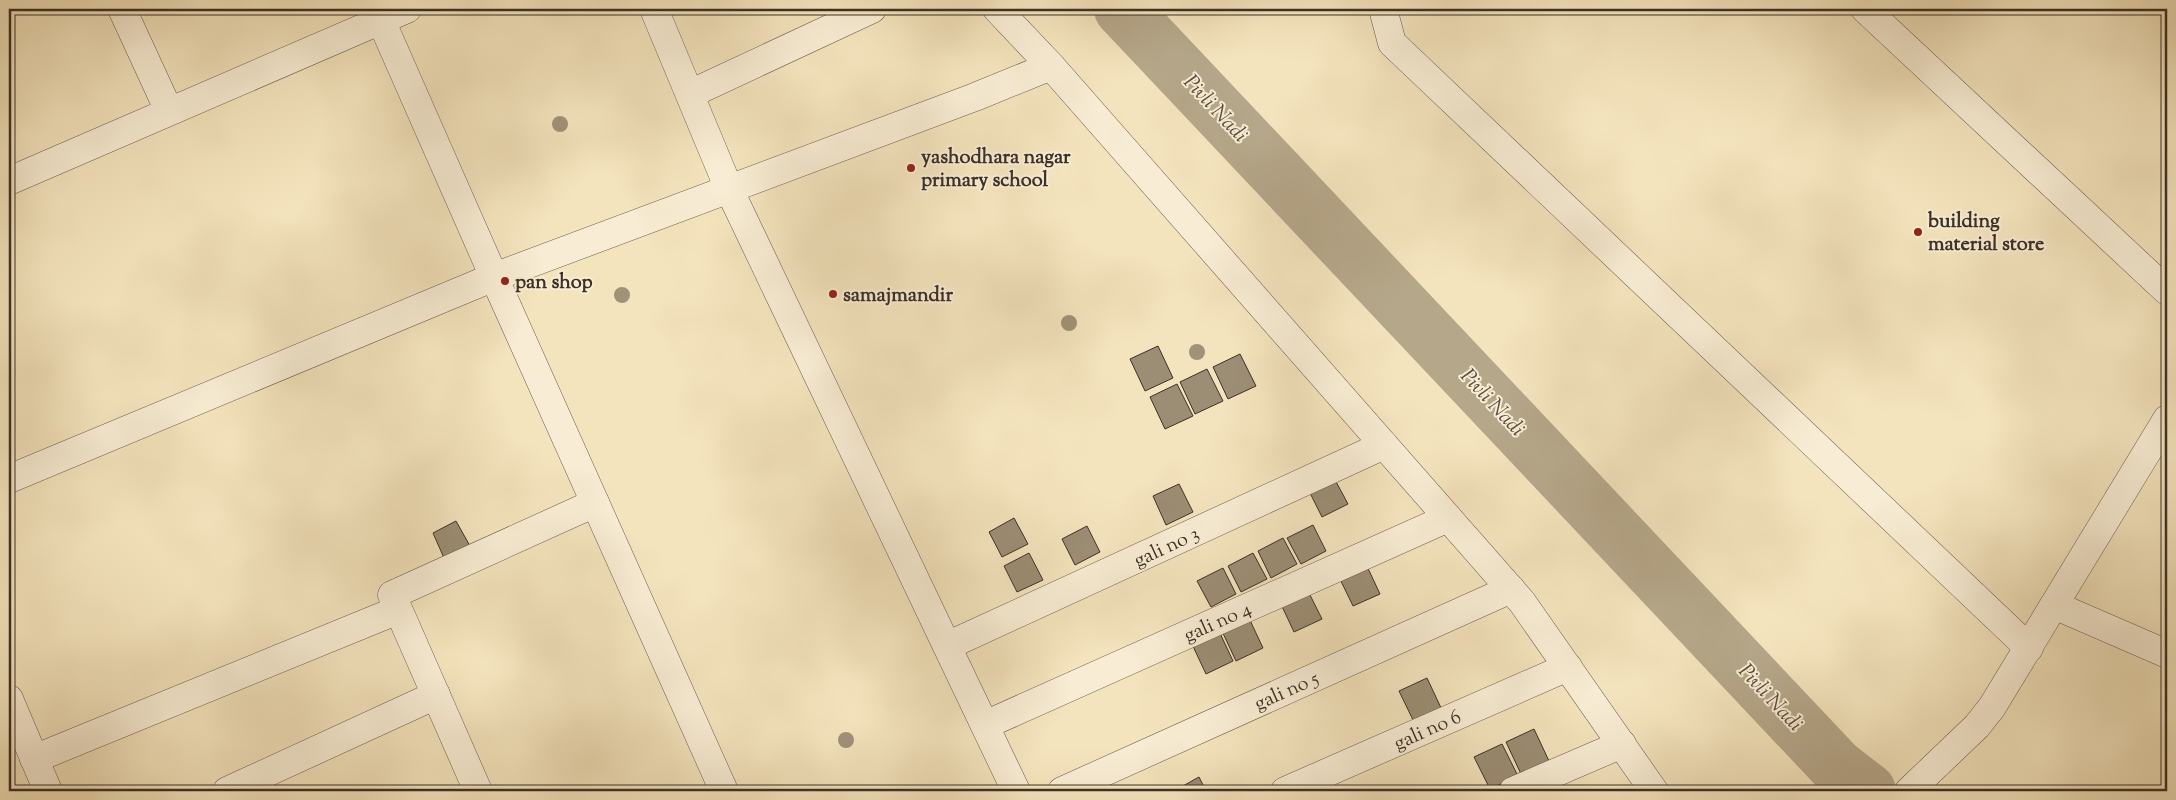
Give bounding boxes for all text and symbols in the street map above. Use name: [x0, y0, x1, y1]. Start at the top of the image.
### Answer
water label: Pivli Nadi: [1175, 69, 1254, 150]
place label: yashodhara nagar primary school: [921, 144, 1071, 196]
marker: yashodhara nagar primary school: [905, 162, 917, 174]
place label: building material store: [1927, 208, 2044, 260]
marker: building material store: [1912, 226, 1924, 238]
place label: pan shop: [515, 269, 593, 298]
marker: pan shop: [499, 275, 511, 287]
place label: samajmandir: [843, 282, 953, 311]
marker: samajmandir: [827, 288, 839, 300]
water label: Pivli Nadi: [1452, 363, 1531, 444]
street label: gali no 3: [1129, 520, 1205, 576]
street label: gali no 4: [1180, 596, 1257, 651]
water label: Pivli Nadi: [1730, 658, 1809, 739]
street label: gali no 5: [1250, 665, 1324, 719]
street label: gali no 6: [1390, 704, 1467, 759]

